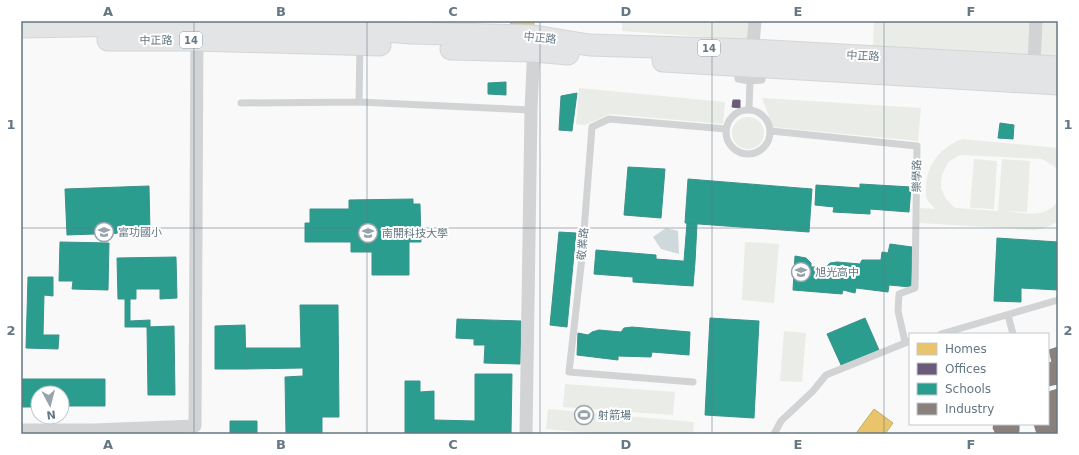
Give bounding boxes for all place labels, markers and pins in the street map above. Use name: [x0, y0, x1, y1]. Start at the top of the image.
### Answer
school or university icon: 富功國小: [93, 221, 115, 243]
school or university icon: 南開科技大學: [357, 222, 379, 244]
place label: 富功國小: [118, 226, 162, 239]
place label: 南開科技大學: [382, 227, 448, 240]
school or university icon: 旭光高中: [790, 261, 812, 283]
place label: 旭光高中: [815, 266, 859, 279]
sports icon: 射箭場: [573, 404, 595, 426]
place label: 射箭場: [598, 409, 631, 422]

